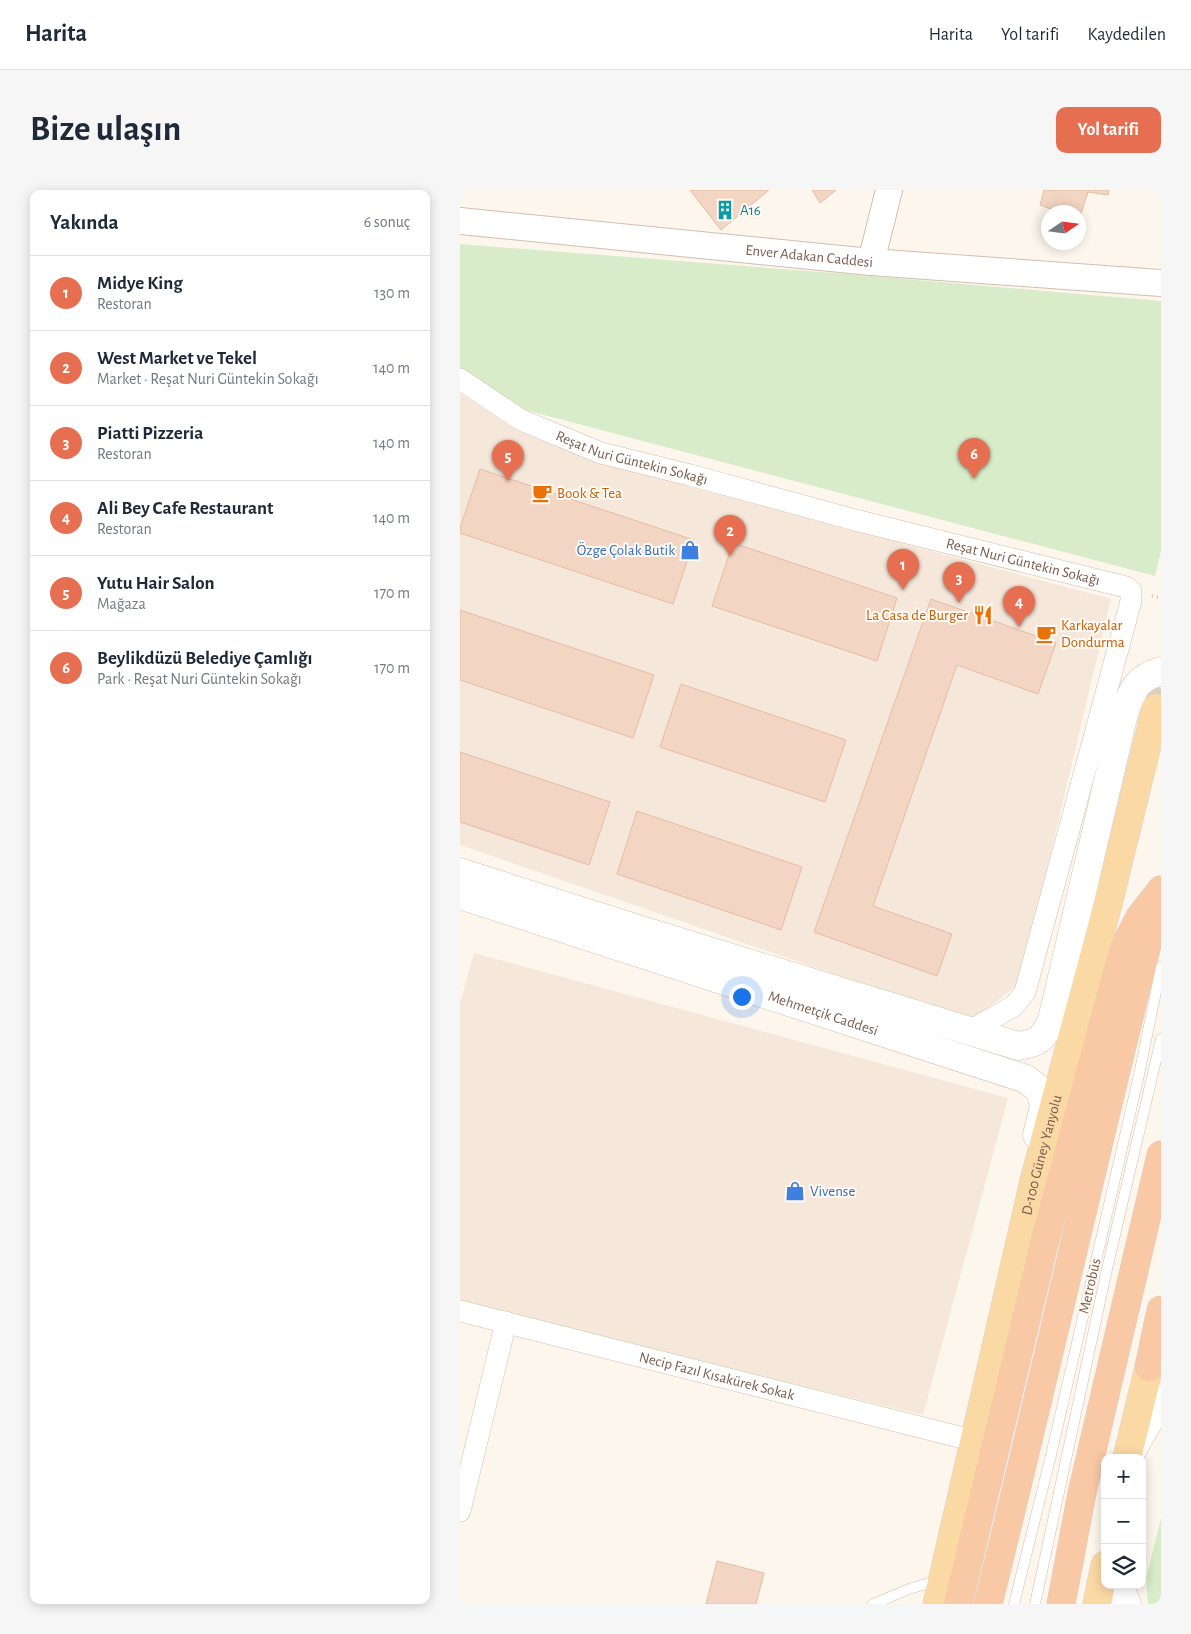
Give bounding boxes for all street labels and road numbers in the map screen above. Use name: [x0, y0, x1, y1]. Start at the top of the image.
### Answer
street label: Enver Adakan Caddesi: [745, 242, 874, 270]
street label: Reşat Nuri Güntekin Sokağı: [554, 428, 710, 487]
street label: Reşat Nuri Güntekin Sokağı: [945, 535, 1102, 588]
street label: Mehmetçik Caddesi: [766, 988, 880, 1038]
street label: D-100 Güney Yanyolu: [1019, 1093, 1064, 1217]
street label: Metrobüs: [1076, 1257, 1104, 1315]
street label: Necip Fazıl Kısakürek Sokak: [638, 1349, 796, 1403]

